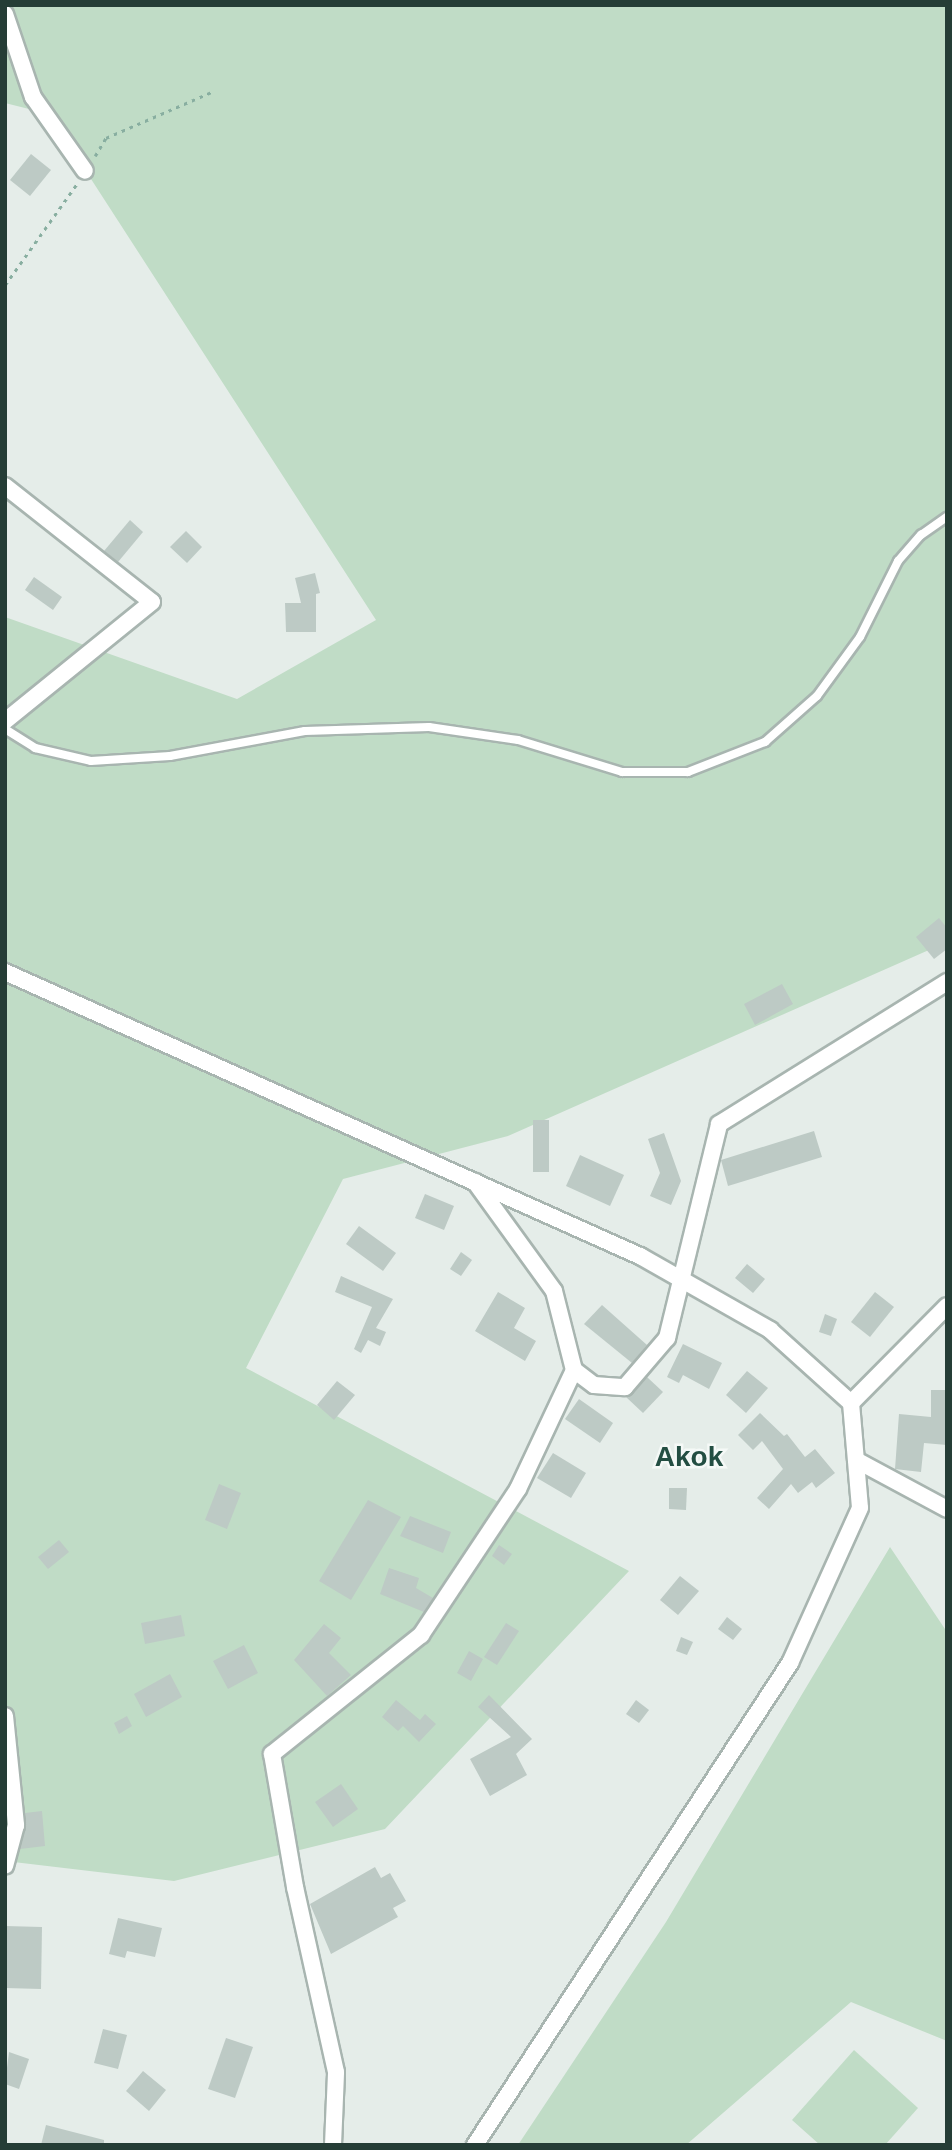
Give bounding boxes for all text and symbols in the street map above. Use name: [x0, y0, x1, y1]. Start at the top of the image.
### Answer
district label: Akok: [655, 1440, 723, 1474]

